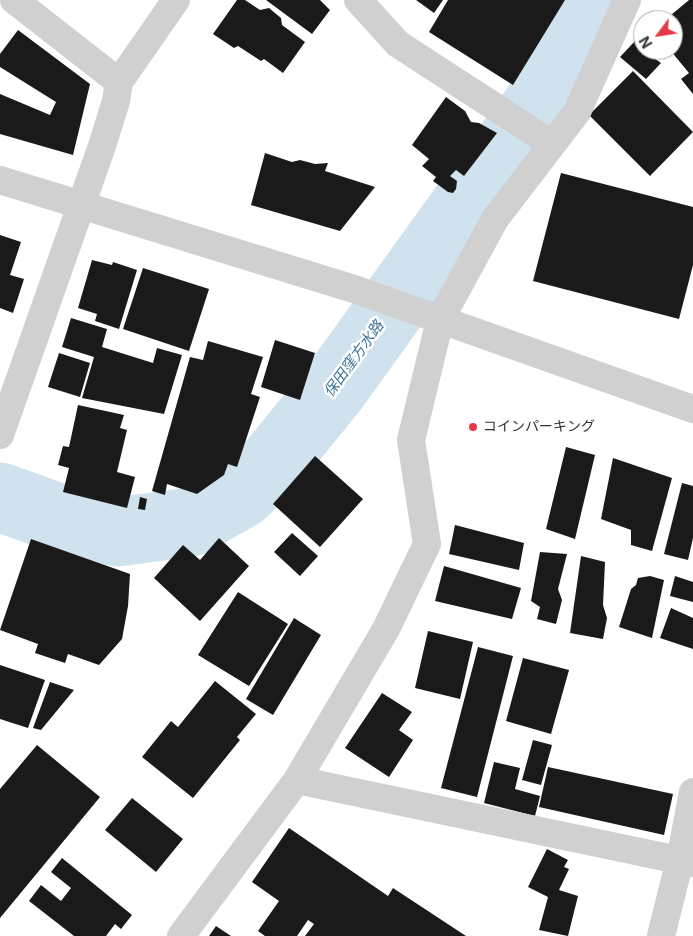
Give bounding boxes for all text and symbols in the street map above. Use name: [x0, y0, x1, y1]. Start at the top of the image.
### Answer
north arrow: [633, 10, 683, 60]
text: N: [636, 34, 656, 51]
water label: 保田窪方水路: [320, 317, 388, 401]
place label: コインパーキング: [483, 419, 595, 435]
marker: コインパーキング: [467, 421, 479, 433]

